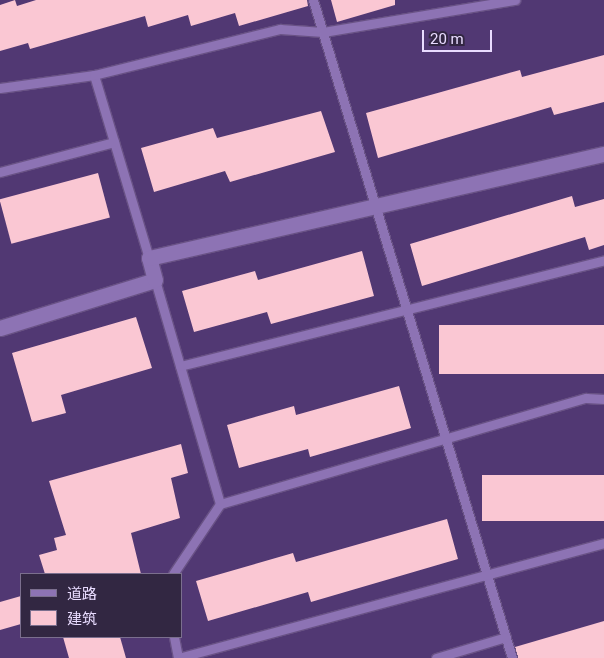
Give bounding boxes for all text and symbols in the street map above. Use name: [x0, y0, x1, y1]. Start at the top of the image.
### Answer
scale bar: [424, 20, 494, 52]
text: 20 m: [430, 30, 464, 48]
legend: [20, 573, 182, 638]
text: 道路: [67, 585, 97, 603]
text: 建筑: [67, 610, 97, 628]

